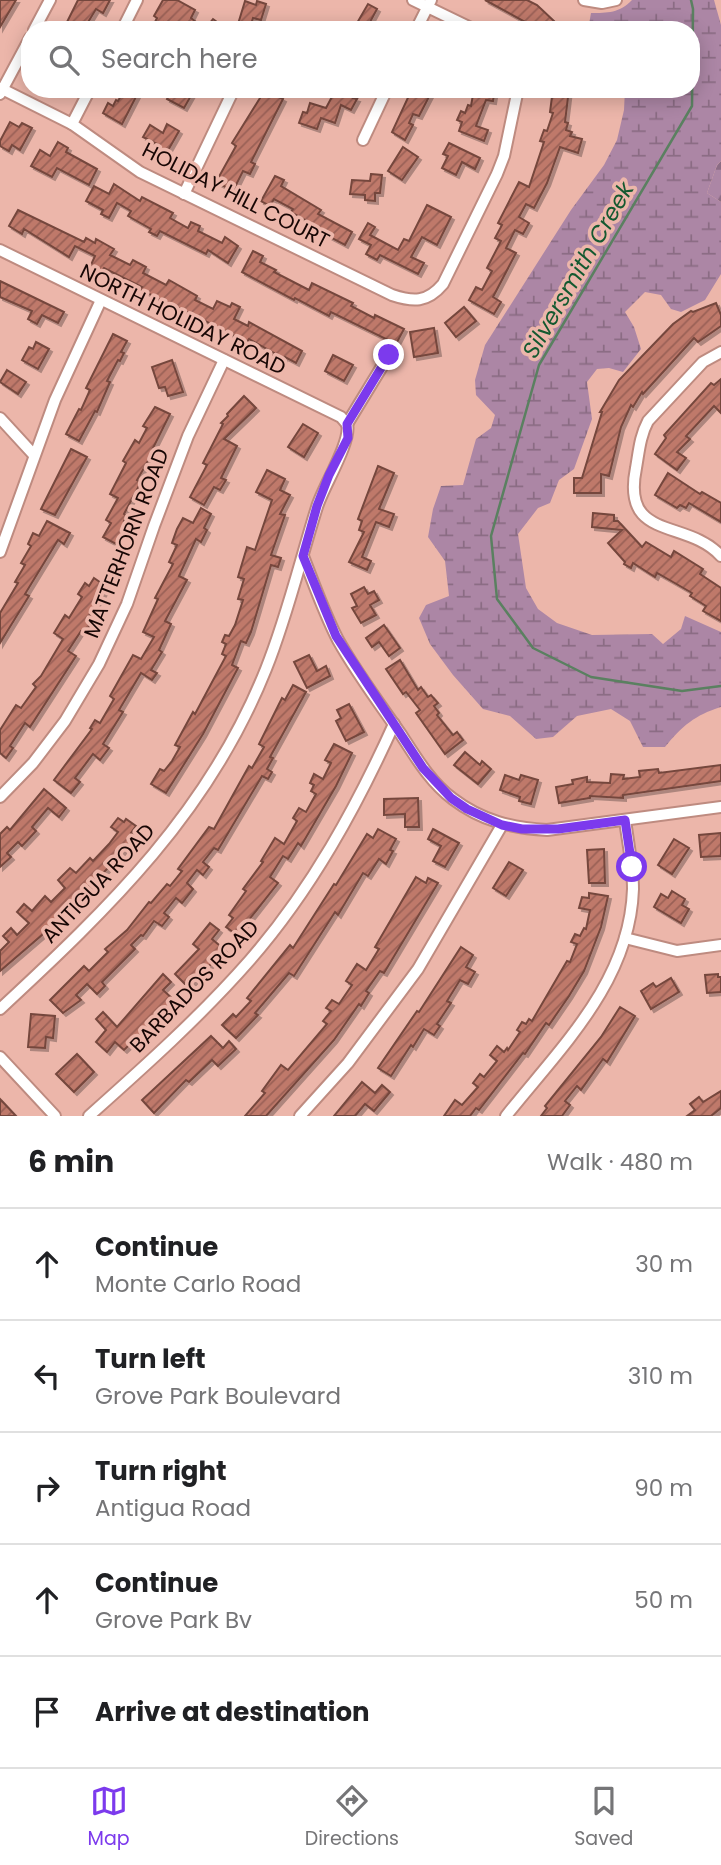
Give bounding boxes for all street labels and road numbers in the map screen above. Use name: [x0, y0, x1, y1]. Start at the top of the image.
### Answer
street label: HOLIDAY HILL COURT: [137, 135, 335, 255]
street label: NORTH HOLIDAY ROAD: [75, 256, 291, 382]
street label: MATTERHORN ROAD: [76, 444, 176, 642]
street label: ANTIGUA ROAD: [35, 817, 161, 949]
street label: BARBADOS ROAD: [123, 913, 265, 1059]

